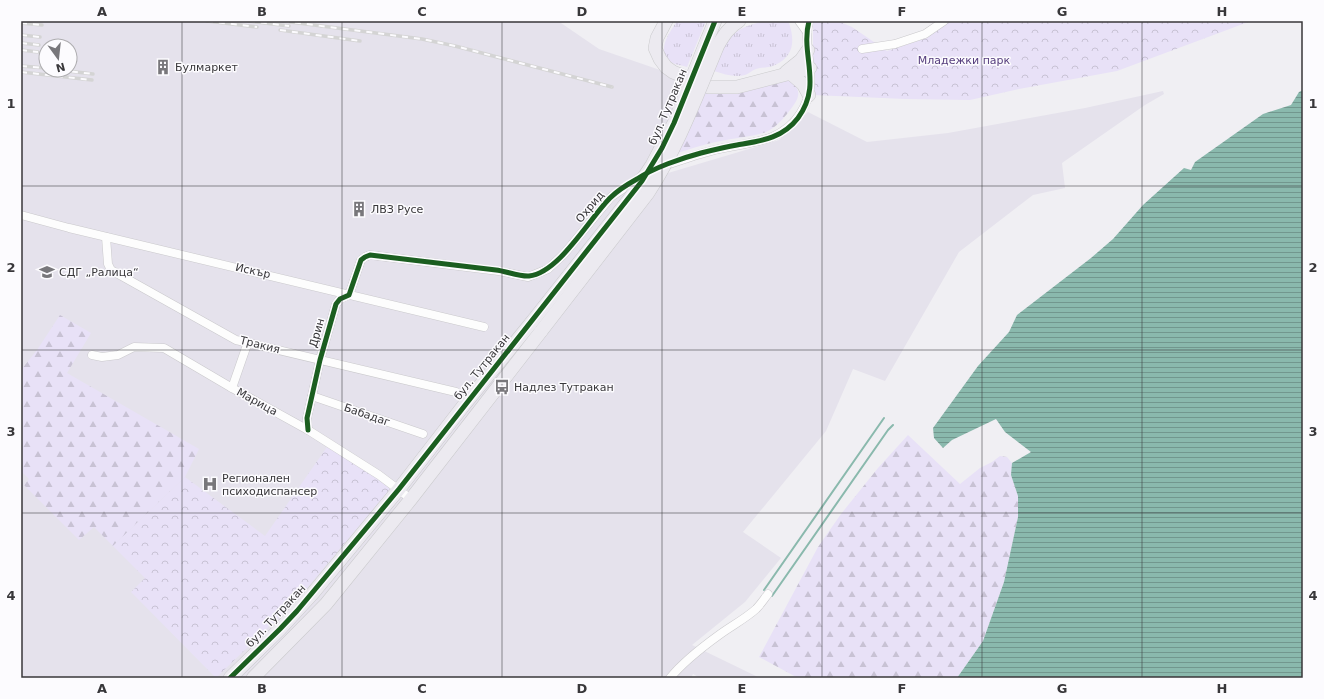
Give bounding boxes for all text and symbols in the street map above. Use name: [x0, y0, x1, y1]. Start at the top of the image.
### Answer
text: A: [97, 4, 107, 19]
text: B: [257, 4, 267, 19]
text: C: [417, 4, 427, 19]
text: D: [577, 4, 588, 19]
text: E: [738, 4, 746, 19]
text: F: [898, 4, 906, 19]
text: G: [1057, 4, 1067, 19]
text: H: [1217, 4, 1227, 19]
north arrow: [38, 38, 78, 78]
park label: Младежки парк: [918, 54, 1011, 67]
building icon: Булмаркет: [154, 58, 172, 76]
text: N: [54, 60, 67, 75]
place label: Булмаркет: [175, 61, 239, 74]
street label: бул. Тутракан: [646, 67, 690, 147]
text: 1: [6, 96, 16, 111]
text: 1: [1308, 96, 1318, 111]
street label: Охрид: [573, 188, 607, 225]
building icon: ЛВЗ Русе: [350, 200, 368, 218]
place label: ЛВЗ Русе: [371, 203, 424, 216]
text: 2: [6, 260, 16, 275]
text: 2: [1308, 260, 1318, 275]
street label: Искър: [234, 261, 272, 281]
school or university icon: СДГ „Ралица“: [38, 263, 56, 281]
place label: СДГ „Ралица“: [59, 266, 139, 279]
street label: Дрин: [307, 317, 327, 349]
street label: бул. Тутракан: [451, 331, 513, 403]
street label: Тракия: [238, 334, 281, 356]
bus stop icon: Надлез Тутракан: [493, 378, 511, 396]
place label: Надлез Тутракан: [514, 381, 614, 394]
street label: Марица: [234, 386, 280, 418]
street label: Бабадаг: [342, 401, 392, 429]
text: 3: [6, 424, 16, 439]
text: 3: [1308, 424, 1318, 439]
place label: Регионален психодиспансер: [222, 472, 317, 498]
hospital icon: Регионален психодиспансер: [201, 475, 219, 493]
street label: бул. Тутракан: [244, 582, 308, 650]
text: 4: [6, 588, 16, 603]
text: 4: [1308, 588, 1318, 603]
text: A: [97, 681, 107, 696]
text: B: [257, 681, 267, 696]
text: C: [417, 681, 427, 696]
text: D: [577, 681, 588, 696]
text: E: [738, 681, 746, 696]
text: F: [898, 681, 906, 696]
text: G: [1057, 681, 1067, 696]
text: H: [1217, 681, 1227, 696]

